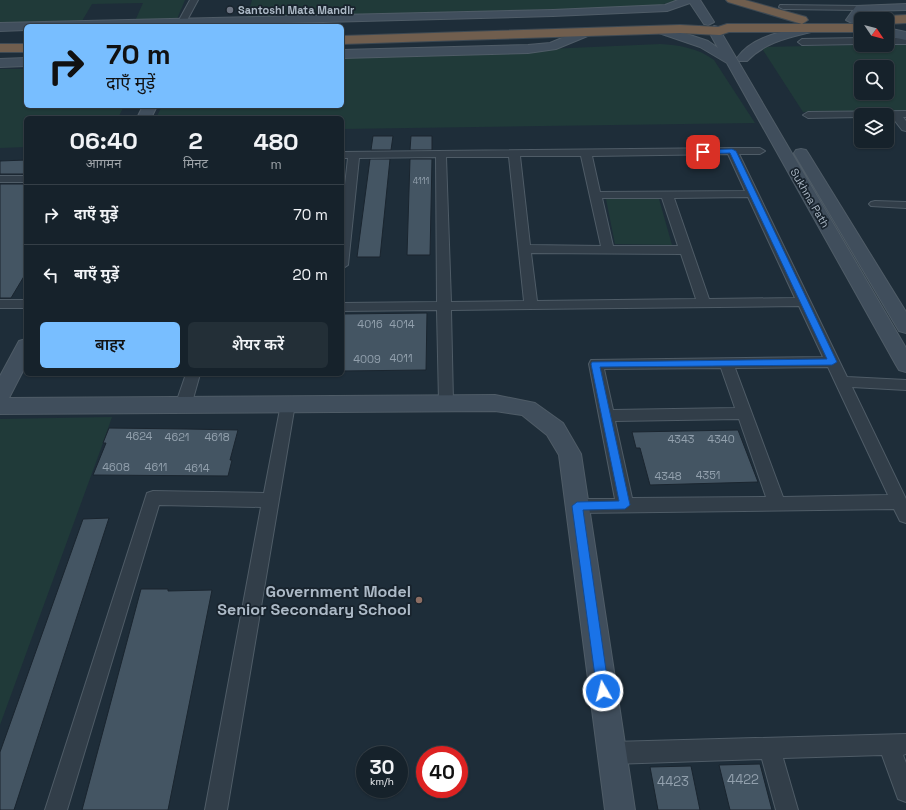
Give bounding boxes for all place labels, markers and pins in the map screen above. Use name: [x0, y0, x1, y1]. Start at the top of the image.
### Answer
place label: Santoshi Mata Mandir: [238, 3, 355, 17]
marker: Santoshi Mata Mandir: [225, 5, 235, 15]
pin: [686, 135, 720, 169]
place label: Government Model Senior Secondary School: [217, 581, 411, 620]
marker: Government Model Senior Secondary School: [414, 595, 424, 605]

